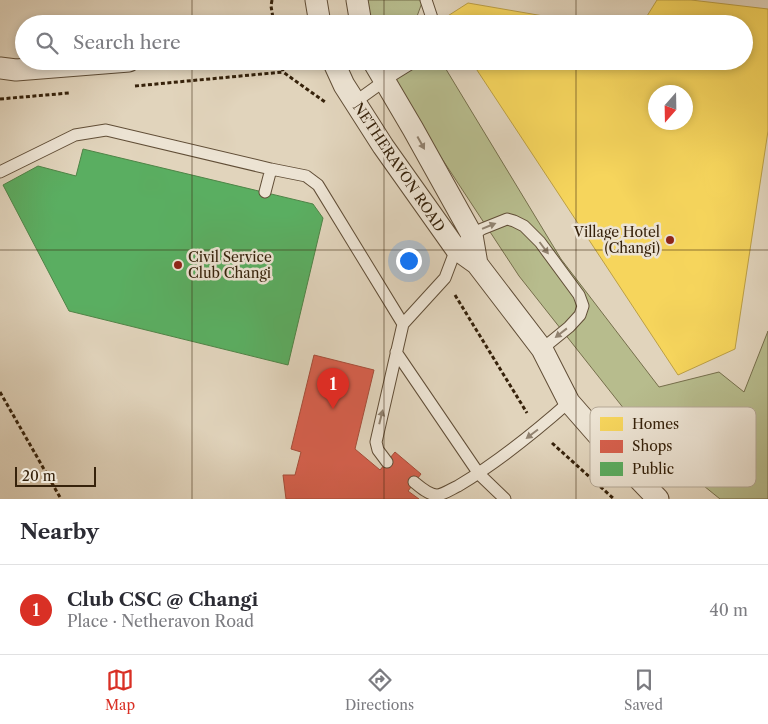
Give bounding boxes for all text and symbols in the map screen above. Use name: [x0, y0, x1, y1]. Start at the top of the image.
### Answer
search box: [15, 15, 753, 70]
icon: search: [33, 29, 61, 57]
text: Search here: [73, 31, 181, 54]
north arrow: [648, 85, 693, 130]
street label: NETHERAVON ROAD: [349, 99, 449, 235]
one-way arrow: [417, 136, 425, 151]
one-way arrow: [482, 222, 496, 230]
place label: Village Hotel (Changi): [573, 223, 660, 257]
marker: Village Hotel (Changi): [664, 234, 676, 246]
one-way arrow: [539, 241, 550, 254]
place label: Civil Service Club Changi: [188, 248, 272, 282]
your location: [396, 248, 422, 274]
marker: Civil Service Club Changi: [172, 259, 184, 271]
one-way arrow: [555, 327, 568, 338]
pin: 1: [317, 368, 349, 409]
legend: [590, 407, 756, 487]
one-way arrow: [377, 409, 385, 424]
text: Homes: [632, 415, 679, 433]
one-way arrow: [525, 429, 539, 439]
text: Shops: [632, 437, 672, 455]
text: Public: [632, 460, 674, 478]
scale bar: [15, 464, 96, 487]
text: 20 m: [22, 467, 56, 485]
text: Nearby: [20, 519, 99, 544]
text: Club CSC @ Changi: [67, 588, 258, 611]
text: 1: [32, 600, 40, 620]
text: 40 m: [709, 600, 748, 620]
text: Place · Netheravon Road: [67, 611, 254, 631]
tab: Map: [105, 666, 135, 714]
tab: Directions: [345, 666, 414, 714]
tab: Saved: [624, 666, 663, 714]

